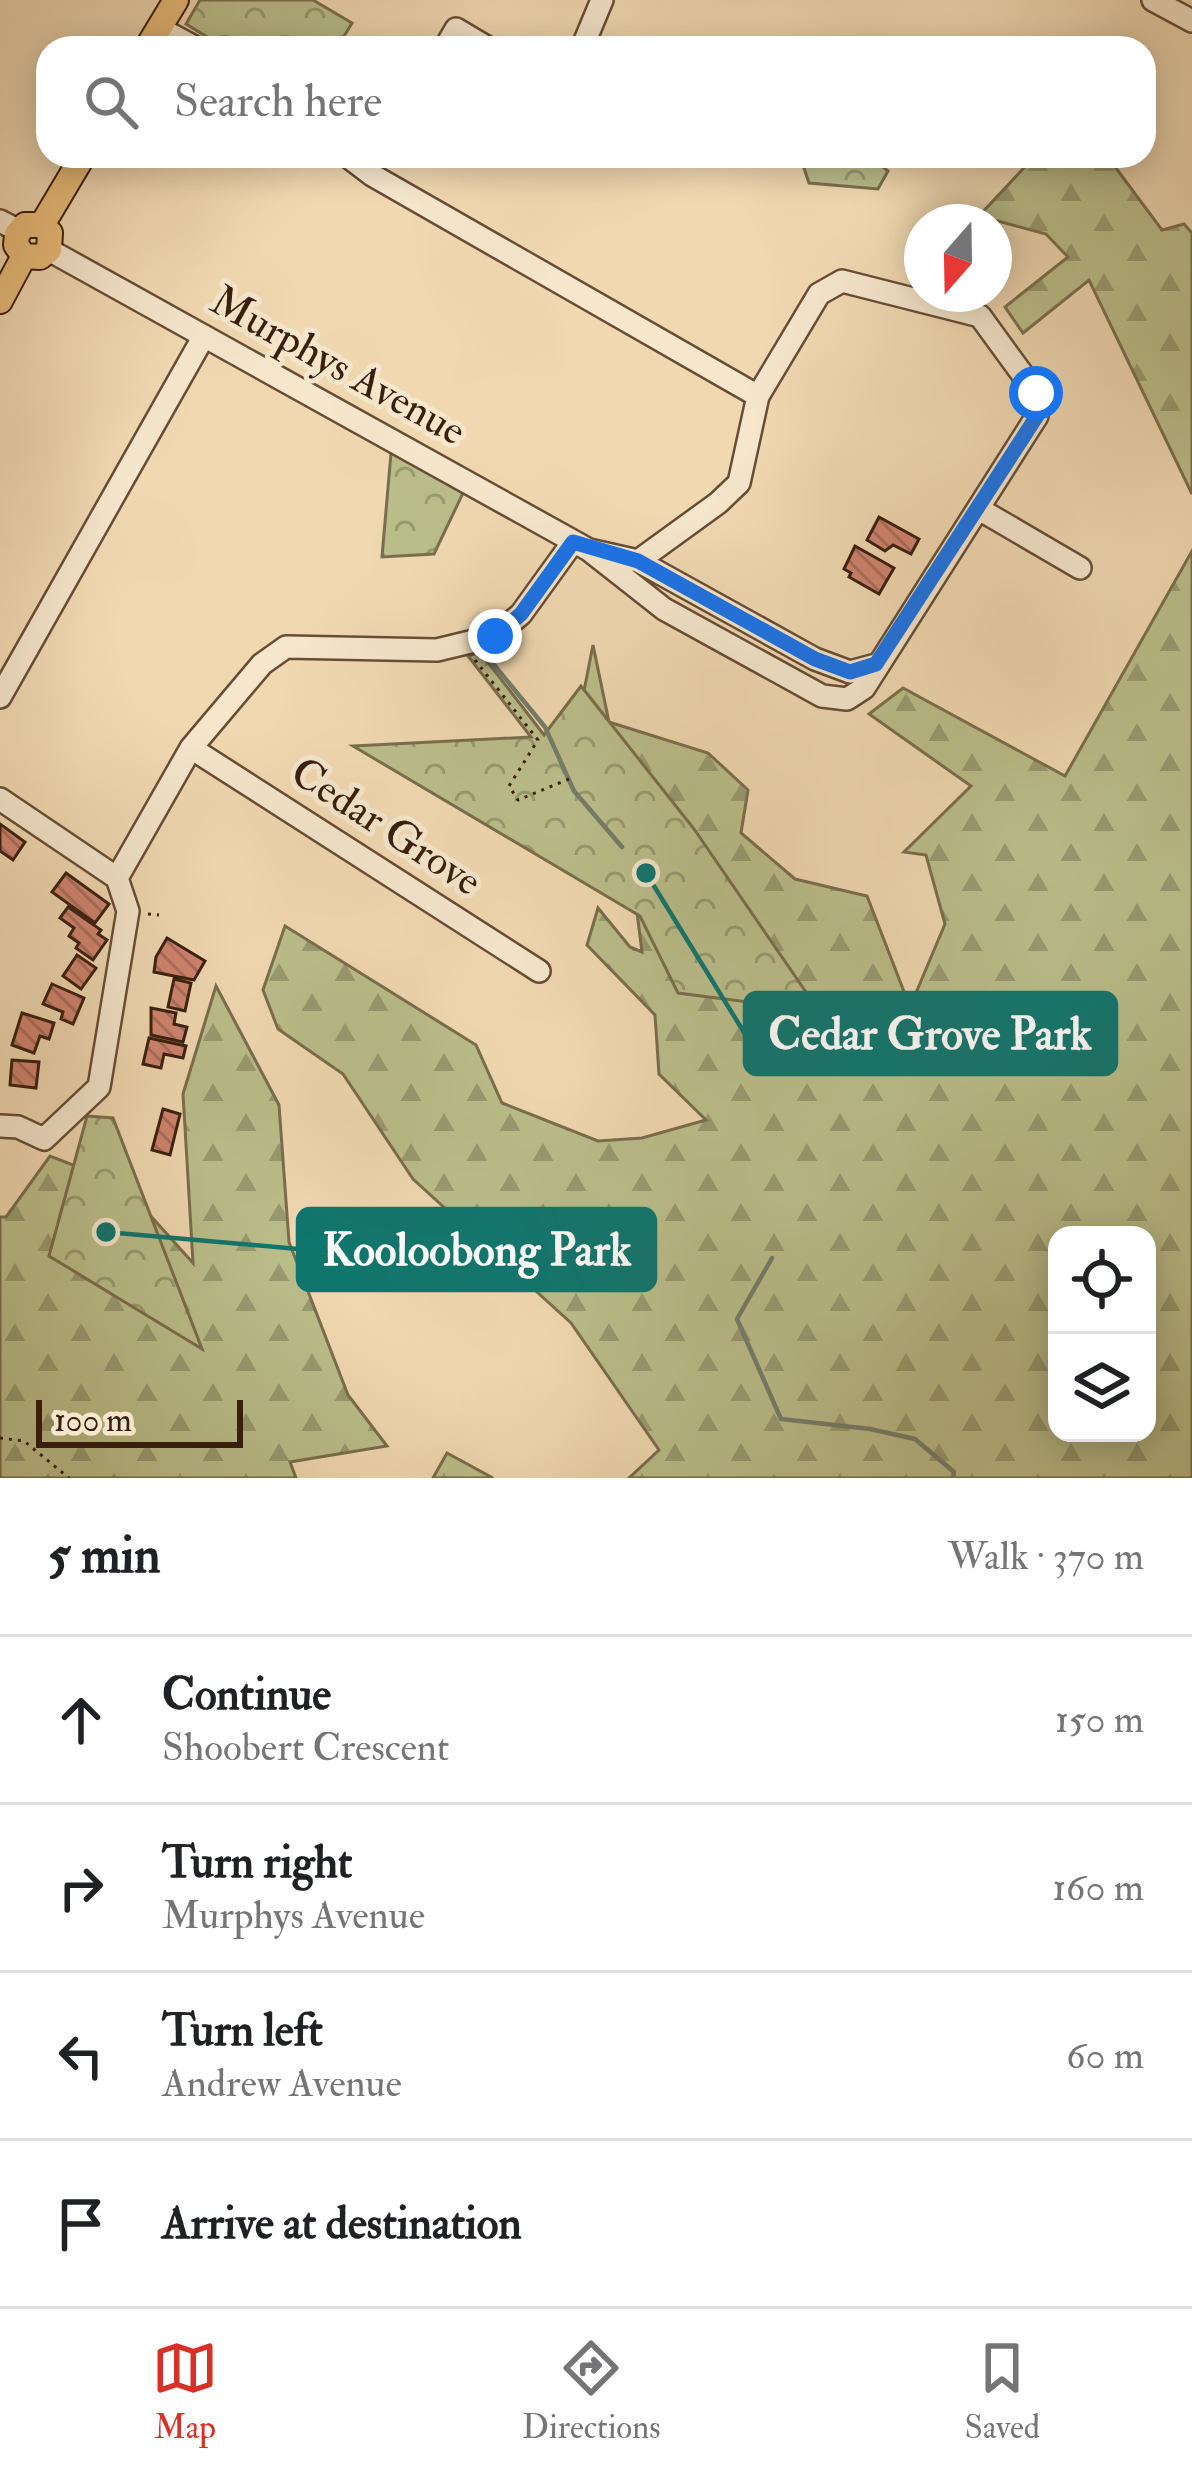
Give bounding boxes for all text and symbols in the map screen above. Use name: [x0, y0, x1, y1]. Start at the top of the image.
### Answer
search box: [36, 36, 1156, 168]
icon: search: [78, 69, 144, 135]
text: Search here: [174, 74, 382, 130]
north arrow: [904, 204, 1012, 312]
street label: Murphys Avenue: [202, 275, 474, 457]
route start: [1009, 366, 1063, 420]
route end: [468, 609, 522, 663]
street label: Cedar Grove: [281, 746, 491, 908]
callout: Cedar Grove Park: [745, 993, 1116, 1074]
text: Cedar Grove Park: [768, 1007, 1092, 1063]
callout: Kooloobong Park: [298, 1209, 655, 1290]
text: Kooloobong Park: [323, 1223, 632, 1279]
map controls: [1048, 1226, 1156, 1442]
button: locate: [1048, 1226, 1156, 1334]
button: layers: [1048, 1334, 1156, 1442]
scale bar: [36, 1394, 243, 1447]
text: 100 m: [54, 1400, 132, 1441]
text: 5 min: [48, 1524, 161, 1588]
text: Walk · 370 m: [948, 1532, 1144, 1581]
text: Continue: [162, 1667, 331, 1723]
icon: ahead: [48, 1687, 114, 1753]
text: 150 m: [1055, 1695, 1144, 1744]
text: Shoobert Crescent: [162, 1723, 449, 1772]
text: Turn right: [162, 1835, 352, 1891]
icon: right: [48, 1855, 114, 1921]
text: 160 m: [1052, 1863, 1144, 1912]
text: Murphys Avenue: [162, 1891, 425, 1940]
text: Turn left: [162, 2003, 323, 2059]
icon: left: [48, 2023, 114, 2089]
text: 60 m: [1066, 2031, 1144, 2080]
text: Andrew Avenue: [162, 2059, 402, 2108]
icon: arrive: [48, 2191, 114, 2257]
text: Arrive at destination: [162, 2196, 522, 2252]
tab: Map: [152, 2335, 218, 2448]
tab: Directions: [522, 2335, 661, 2448]
tab: Saved: [965, 2335, 1040, 2448]

